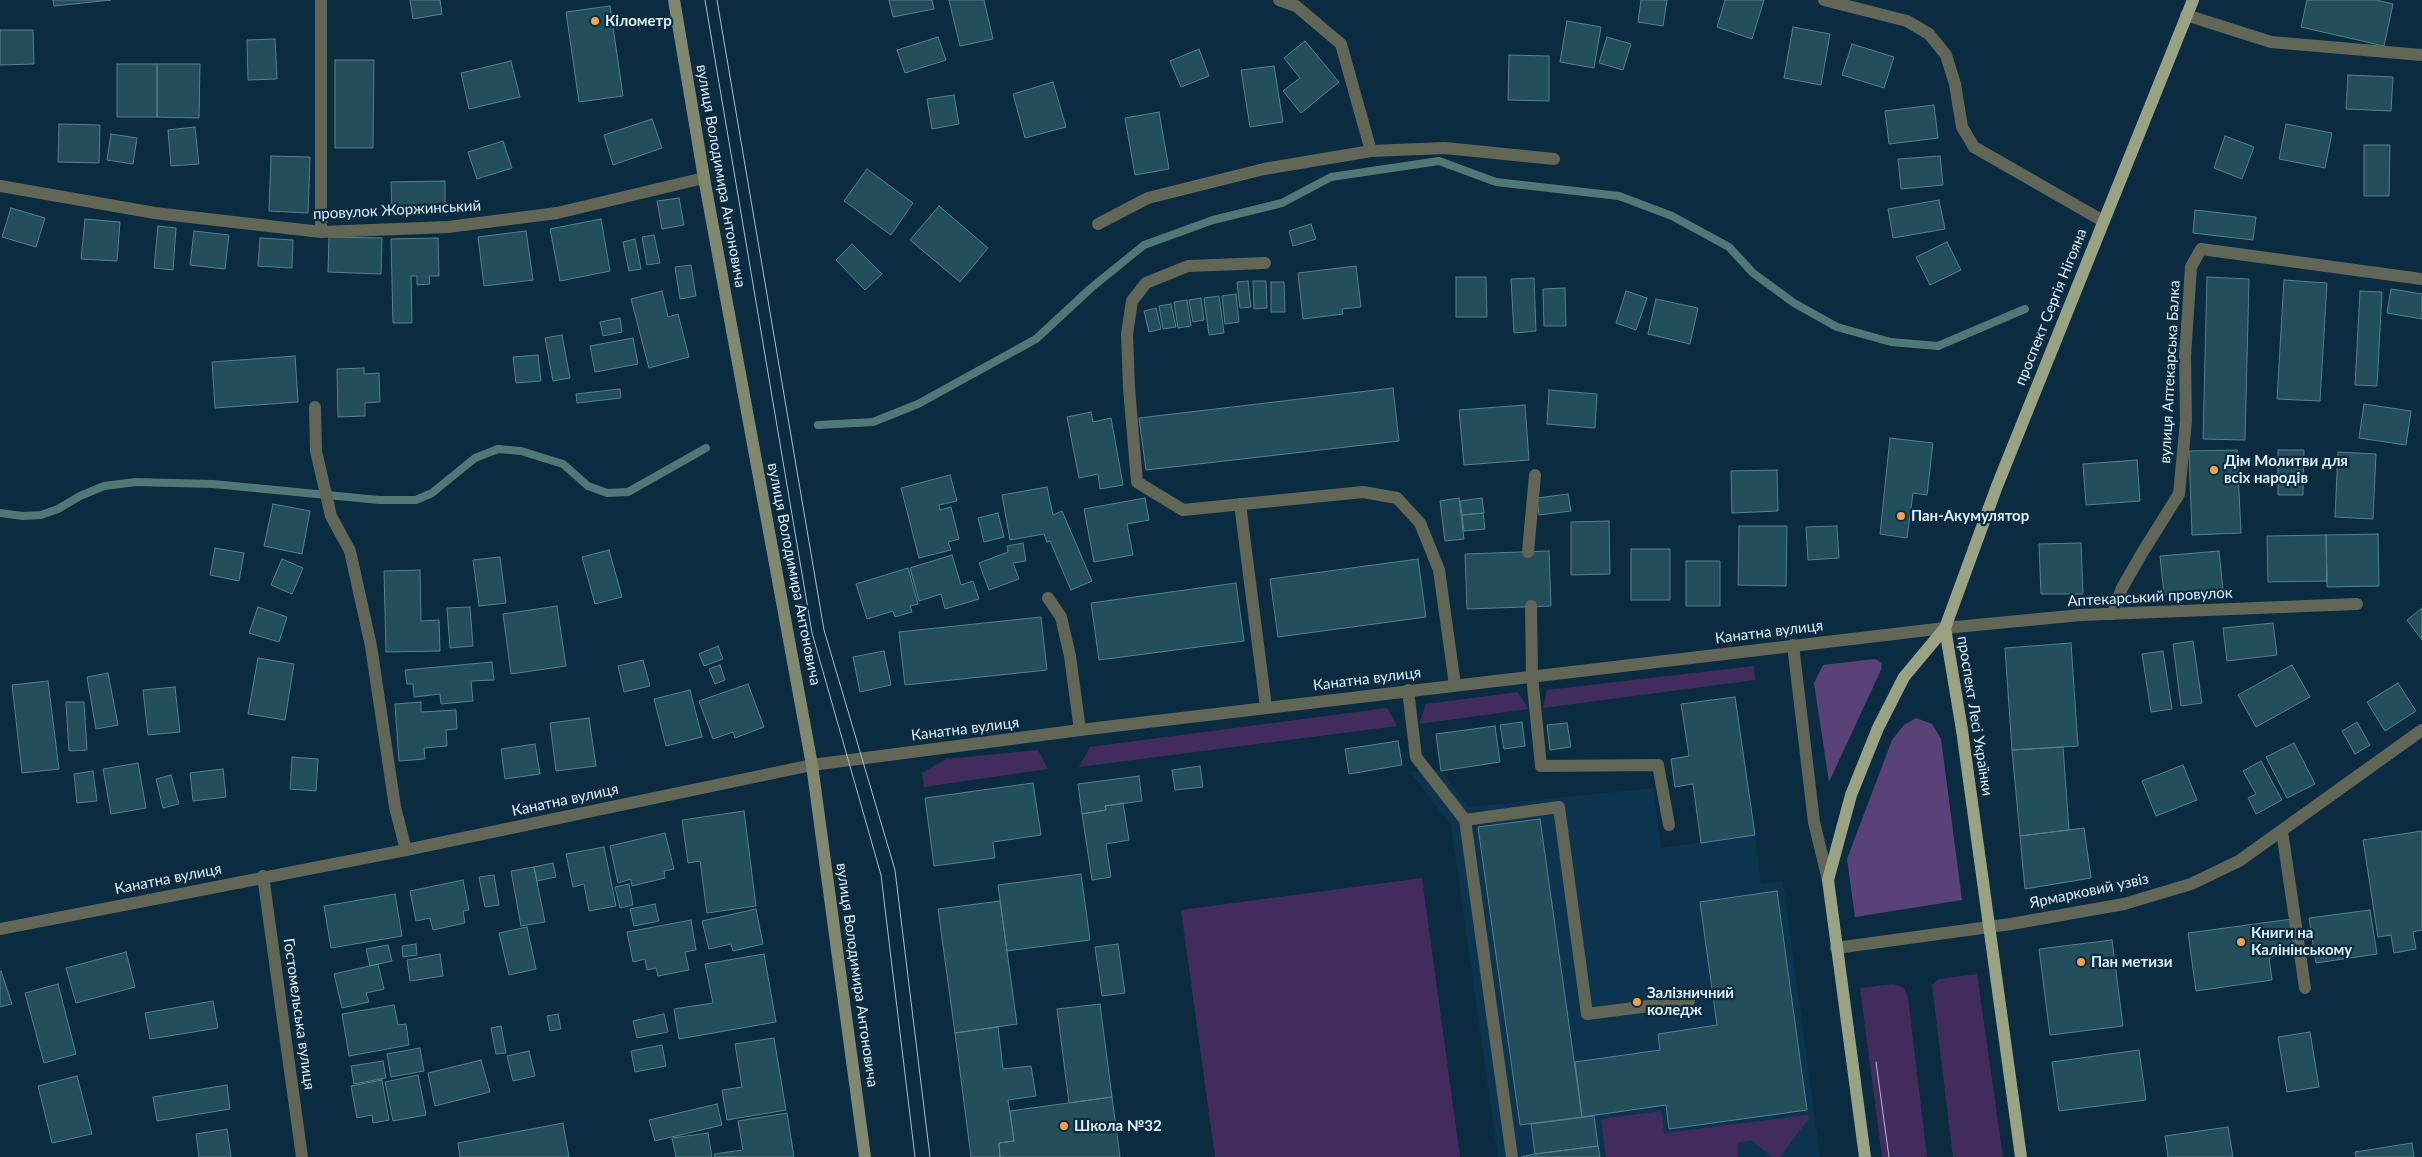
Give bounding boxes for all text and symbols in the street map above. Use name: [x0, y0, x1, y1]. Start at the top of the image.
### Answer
place label: Кілометр: [605, 12, 672, 30]
marker: Кілометр: [589, 15, 601, 27]
street label: вулиця Володимира Антоновича: [692, 63, 750, 289]
street label: провулок Жоржинський: [312, 197, 482, 223]
street label: проспект Сергія Нігояна: [2011, 226, 2091, 388]
street label: вулиця Аптекарська Балка: [2156, 280, 2184, 464]
place label: Дім Молитви для всіх народів: [2224, 452, 2348, 487]
street label: вулиця Володимира Антоновича: [764, 461, 824, 687]
marker: Дім Молитви для всіх народів: [2208, 464, 2220, 476]
place label: Пан-Акумулятор: [1911, 507, 2029, 525]
marker: Пан-Акумулятор: [1895, 510, 1907, 522]
street label: Аптекарський провулок: [2067, 584, 2233, 610]
street label: Канатна вулиця: [1714, 616, 1824, 648]
street label: проспект Лесі Українки: [1953, 635, 1997, 797]
street label: Канатна вулиця: [1312, 663, 1422, 695]
street label: Канатна вулиця: [910, 713, 1020, 745]
street label: Канатна вулиця: [510, 780, 620, 820]
street label: Канатна вулиця: [113, 860, 223, 898]
street label: вулиця Володимира Антоновича: [832, 862, 882, 1088]
street label: Ярмарковий узвіз: [2028, 870, 2150, 912]
place label: Книги на Калінінському: [2251, 924, 2352, 959]
marker: Книги на Калінінському: [2235, 936, 2247, 948]
street label: Гостомельська вулиця: [279, 937, 319, 1091]
place label: Пан метизи: [2091, 953, 2172, 971]
marker: Пан метизи: [2075, 956, 2087, 968]
place label: Залізничний коледж: [1647, 984, 1734, 1019]
marker: Залізничний коледж: [1631, 996, 1643, 1008]
place label: Школа №32: [1074, 1117, 1162, 1135]
marker: Школа №32: [1058, 1120, 1070, 1132]

